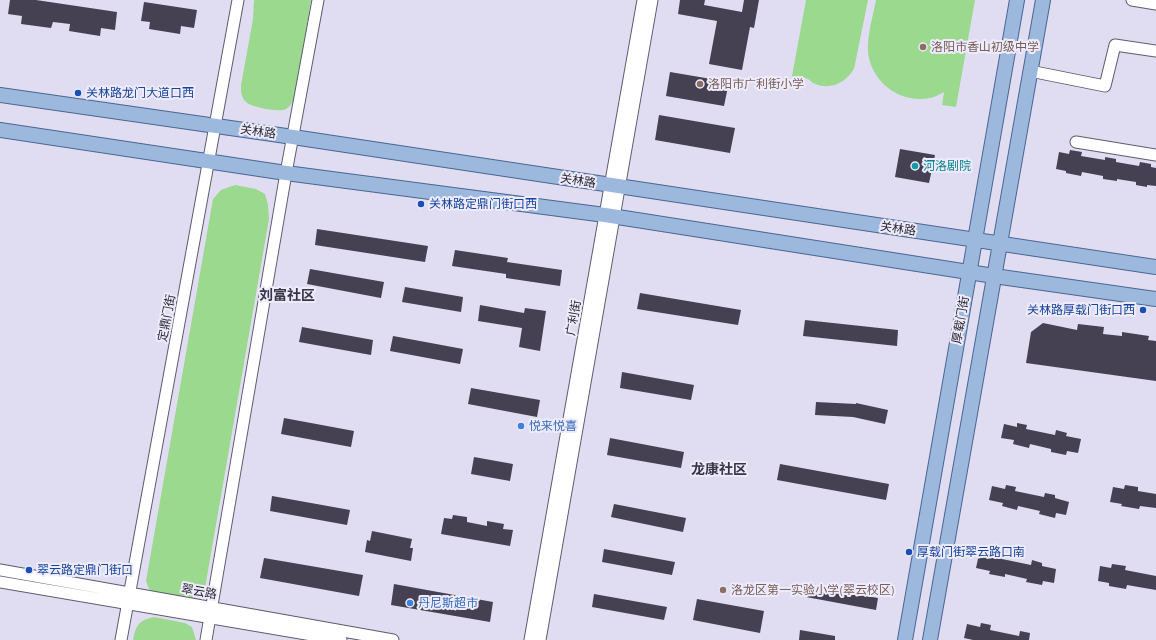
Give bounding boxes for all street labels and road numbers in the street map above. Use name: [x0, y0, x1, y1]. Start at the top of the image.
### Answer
street label: 关林路: [239, 122, 277, 142]
street label: 关林路: [559, 171, 597, 191]
street label: 关林路: [879, 219, 917, 239]
street label: 定鼎门街: [155, 293, 179, 343]
street label: 厚载门街: [950, 295, 972, 345]
street label: 广利街: [564, 299, 584, 337]
street label: 翠云路: [180, 582, 218, 602]

